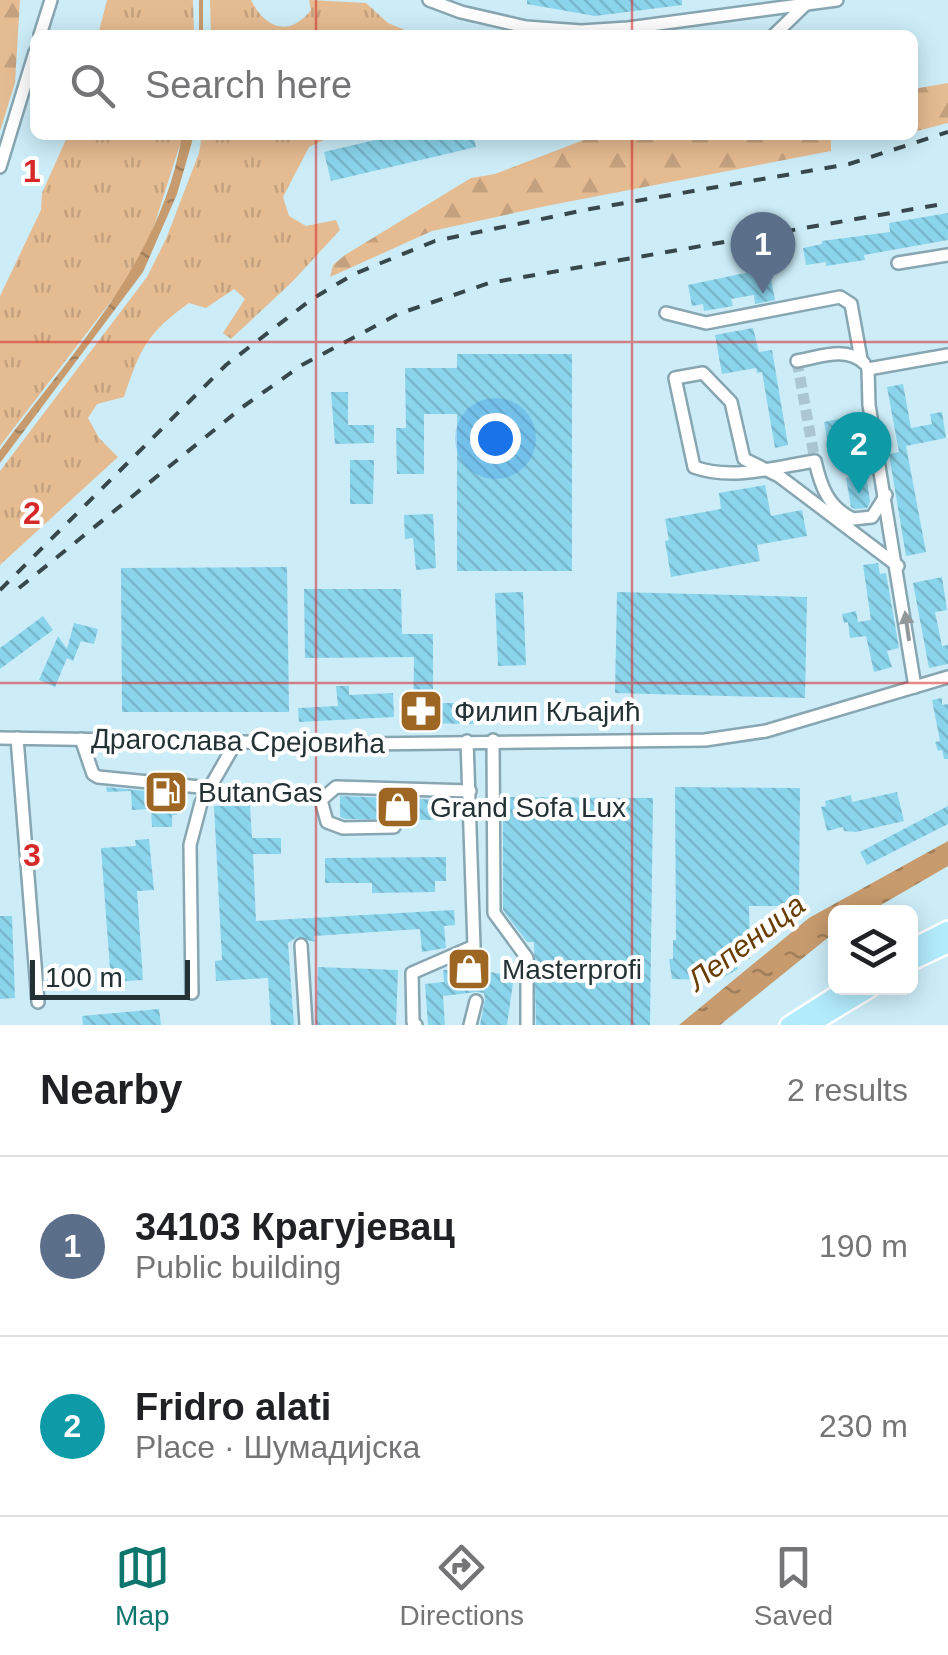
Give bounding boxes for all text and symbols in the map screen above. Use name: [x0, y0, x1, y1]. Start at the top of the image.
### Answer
search box: [30, 30, 918, 140]
icon: search: [65, 58, 120, 113]
text: Search here: [145, 64, 352, 106]
text: 1: [23, 153, 41, 189]
pin: 1: [730, 212, 796, 294]
pin: 2: [826, 412, 892, 494]
your location: [470, 413, 521, 464]
text: 2: [23, 495, 41, 531]
one-way arrow: [898, 610, 914, 642]
pharmacy icon: Филип Кљајић: [398, 688, 444, 734]
place label: Филип Кљајић: [454, 696, 641, 727]
street label: Драгослава Срејовића: [91, 723, 386, 759]
fuel station icon: ButanGas: [143, 769, 189, 815]
place label: ButanGas: [198, 777, 323, 808]
shop icon: Grand Sofa Lux: [375, 784, 421, 830]
place label: Grand Sofa Lux: [430, 792, 626, 823]
text: 3: [23, 837, 41, 873]
water label: Лепеница: [679, 887, 811, 998]
map controls: [828, 905, 918, 995]
button: layers: [828, 905, 918, 995]
shop icon: Masterprofi: [446, 946, 492, 992]
place label: Masterprofi: [502, 954, 642, 985]
scale bar: [30, 955, 190, 1000]
text: 100 m: [45, 962, 123, 993]
text: Nearby: [40, 1066, 182, 1113]
text: 2 results: [787, 1072, 908, 1108]
text: 34103 Крагујевац: [135, 1206, 455, 1248]
text: 1: [64, 1228, 81, 1264]
text: 190 m: [819, 1228, 908, 1264]
text: Public building: [135, 1249, 341, 1285]
text: Fridro alati: [135, 1386, 331, 1428]
text: 2: [64, 1408, 81, 1444]
text: 230 m: [819, 1408, 908, 1444]
text: Place · Шумадијска: [135, 1429, 420, 1465]
tab: Map: [115, 1540, 170, 1632]
tab: Directions: [400, 1540, 524, 1632]
tab: Saved: [754, 1540, 833, 1632]

